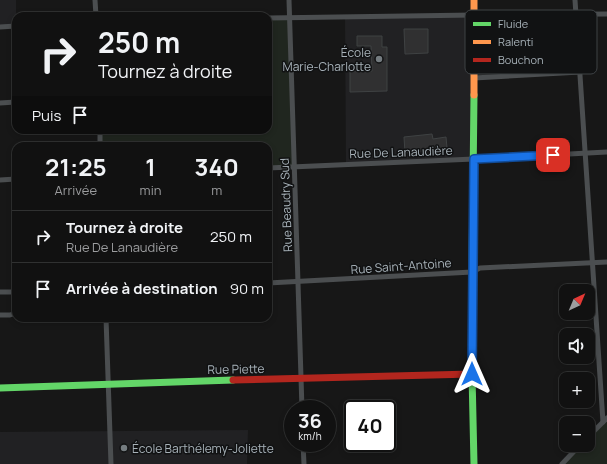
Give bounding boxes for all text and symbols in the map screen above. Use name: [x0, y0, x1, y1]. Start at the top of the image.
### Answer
legend: [465, 10, 597, 74]
text: Fluide: [498, 16, 529, 31]
text: 250 m: [98, 23, 180, 61]
icon: right: [32, 28, 84, 80]
text: Ralenti: [498, 34, 533, 49]
place label: École Marie-Charlotte: [283, 44, 371, 75]
text: Bouchon: [498, 52, 543, 67]
marker: École Marie-Charlotte: [374, 54, 384, 64]
text: Tournez à droite: [98, 59, 232, 83]
icon: arrive: [69, 104, 91, 126]
text: Puis: [32, 105, 61, 126]
pin: [536, 138, 570, 172]
street label: Rue De Lanaudière: [349, 142, 453, 162]
icon: arrive: [542, 144, 564, 166]
text: 21:25: [45, 150, 107, 183]
text: 1: [145, 150, 156, 183]
text: 340: [195, 150, 239, 183]
street label: Rue Beaudry Sud: [276, 158, 296, 252]
text: Arrivée: [55, 181, 97, 199]
text: min: [140, 181, 161, 199]
text: m: [211, 181, 222, 199]
text: Tournez à droite: [66, 217, 183, 238]
icon: right: [32, 226, 54, 248]
text: 250 m: [210, 226, 252, 247]
text: Rue De Lanaudière: [66, 238, 178, 256]
street label: Rue Saint-Antoine: [350, 254, 452, 278]
icon: arrive: [32, 278, 54, 300]
text: Arrivée à destination: [66, 278, 218, 299]
text: 90 m: [230, 278, 264, 299]
north arrow: [559, 284, 595, 320]
map controls: [559, 284, 595, 452]
button: sound: [559, 328, 595, 364]
position arrow: [451, 353, 493, 395]
street label: Rue Piette: [207, 360, 265, 378]
button: +: [559, 372, 595, 408]
speed limit sign: 40: [344, 400, 396, 452]
text: 36: [298, 407, 322, 434]
button: −: [559, 416, 595, 452]
text: km/h: [298, 429, 322, 443]
place label: École Barthélemy-Joliette: [132, 440, 274, 457]
marker: École Barthélemy-Joliette: [119, 443, 129, 453]

